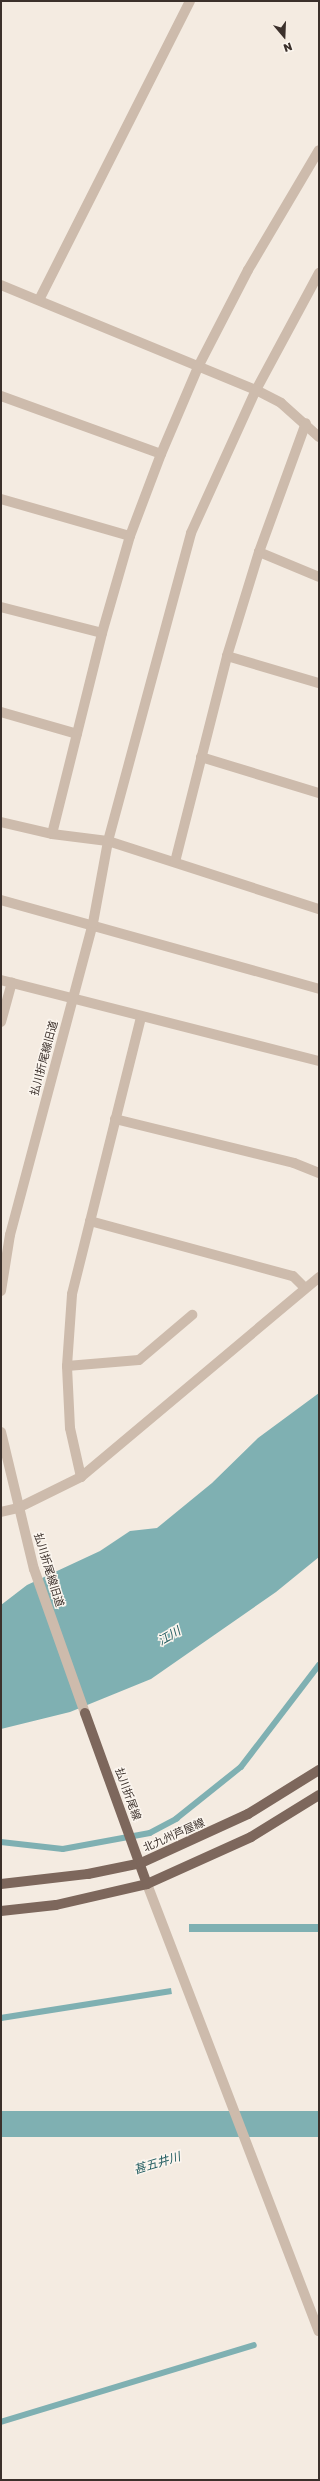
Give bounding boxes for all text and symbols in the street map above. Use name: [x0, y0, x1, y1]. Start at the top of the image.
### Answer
north arrow: [264, 16, 304, 56]
text: N: [282, 40, 294, 55]
street label: 払川折尾線旧道: [28, 1019, 60, 1097]
street label: 払川折尾線旧道: [31, 1531, 67, 1609]
water label: 江川: [155, 1624, 183, 1648]
street label: 払川折尾線: [112, 1766, 144, 1822]
street label: 北九州芦屋線: [141, 1816, 207, 1854]
water label: 甚五井川: [132, 2149, 182, 2177]

